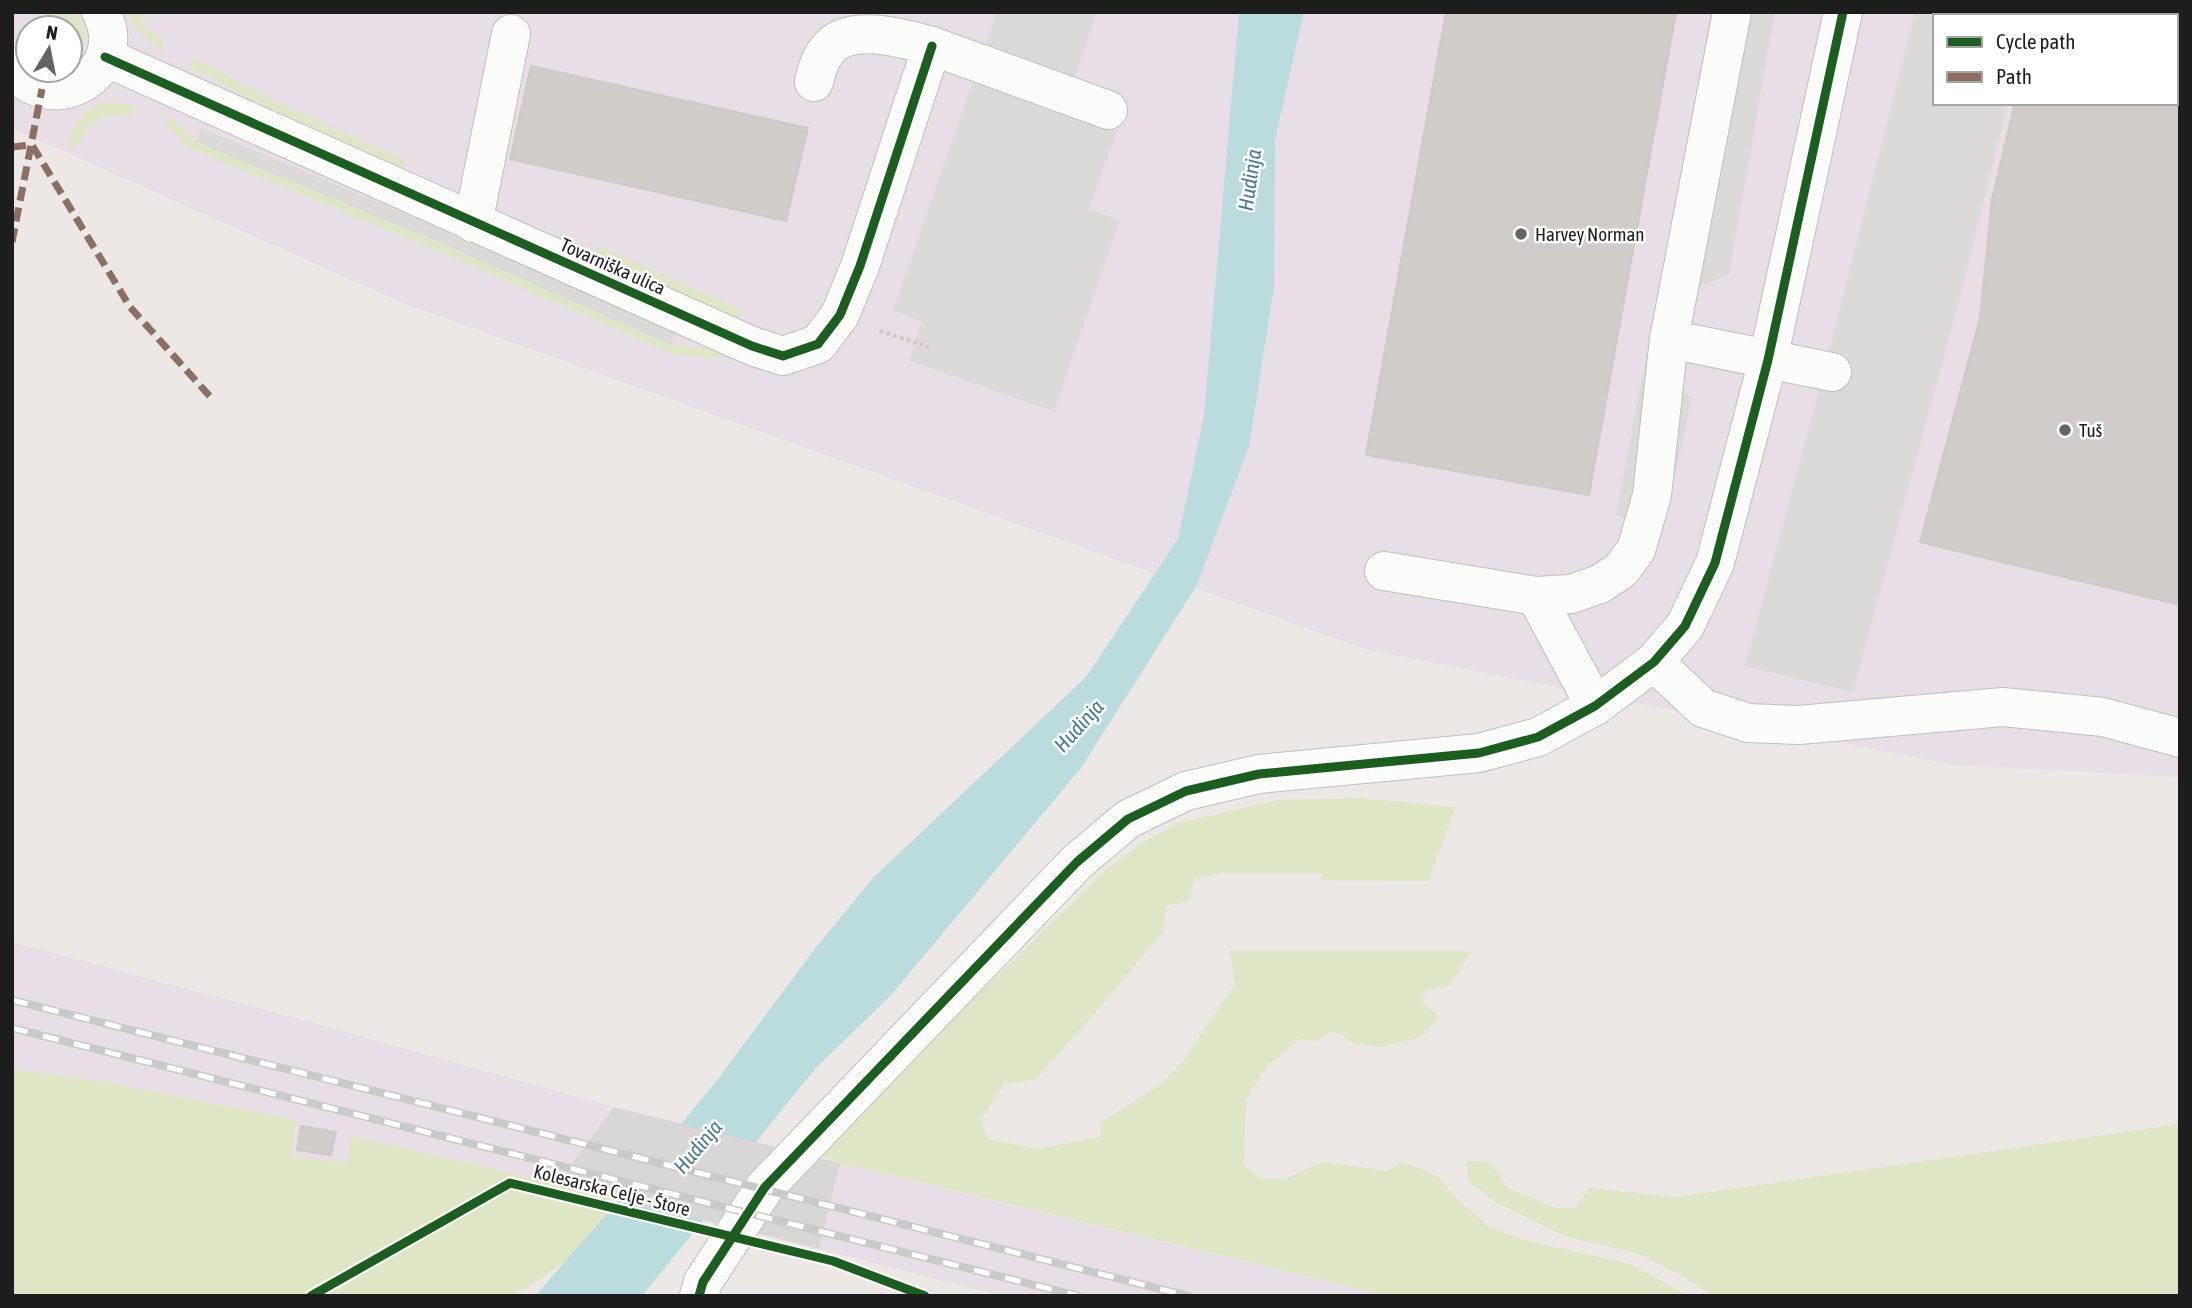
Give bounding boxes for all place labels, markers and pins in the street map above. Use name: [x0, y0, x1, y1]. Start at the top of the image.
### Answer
place label: Harvey Norman: [1535, 223, 1644, 245]
marker: Harvey Norman: [1513, 226, 1529, 242]
place label: Tuš: [2079, 419, 2103, 441]
marker: Tuš: [2057, 422, 2073, 438]

